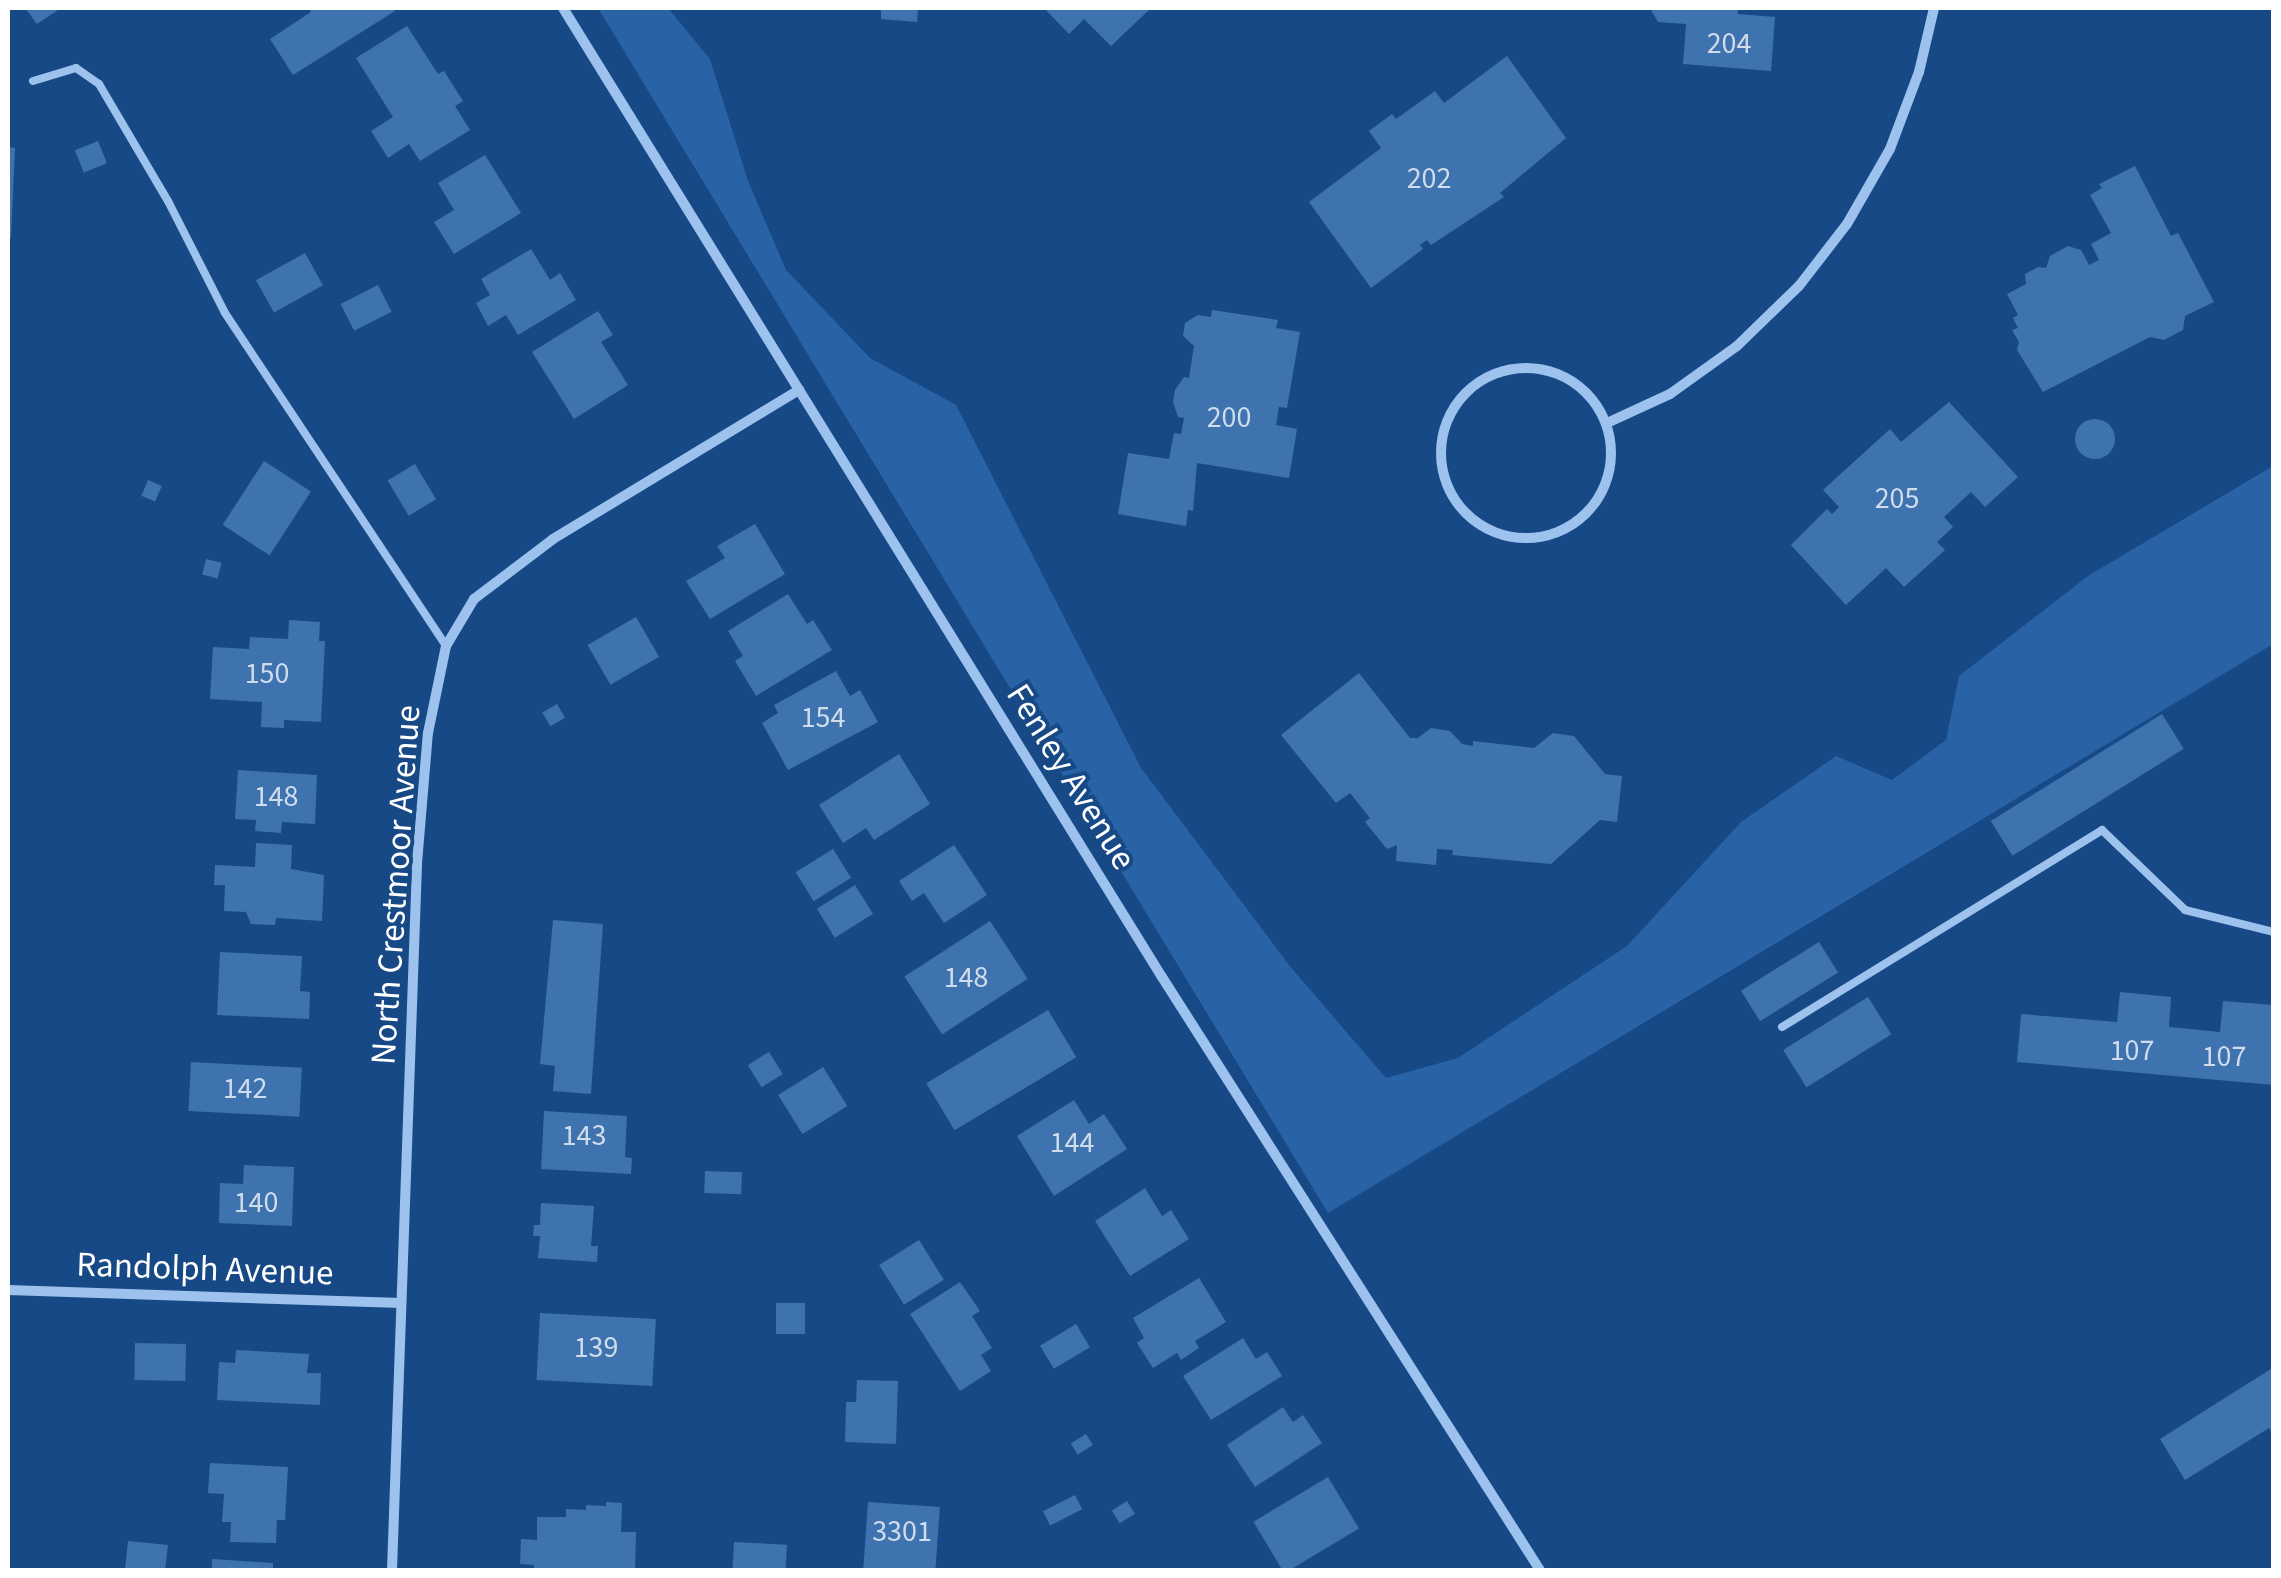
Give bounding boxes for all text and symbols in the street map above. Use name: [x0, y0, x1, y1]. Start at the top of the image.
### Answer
house number: 204: [1707, 26, 1751, 62]
house number: 202: [1407, 161, 1451, 197]
house number: 200: [1207, 400, 1251, 436]
house number: 205: [1875, 481, 1919, 517]
house number: 150: [245, 656, 289, 692]
street label: Fenley Avenue: [997, 676, 1145, 878]
house number: 154: [801, 700, 845, 736]
street label: North Crestmoor Avenue: [362, 704, 430, 1066]
house number: 148: [254, 779, 298, 815]
house number: 148: [944, 960, 988, 996]
house number: 107: [2110, 1033, 2154, 1069]
house number: 107: [2202, 1039, 2246, 1075]
house number: 142: [223, 1071, 267, 1107]
house number: 143: [562, 1118, 606, 1154]
house number: 144: [1050, 1125, 1094, 1161]
house number: 140: [234, 1185, 278, 1221]
street label: Randolph Avenue: [76, 1244, 334, 1294]
house number: 139: [574, 1330, 618, 1366]
house number: 3301: [872, 1514, 932, 1550]

